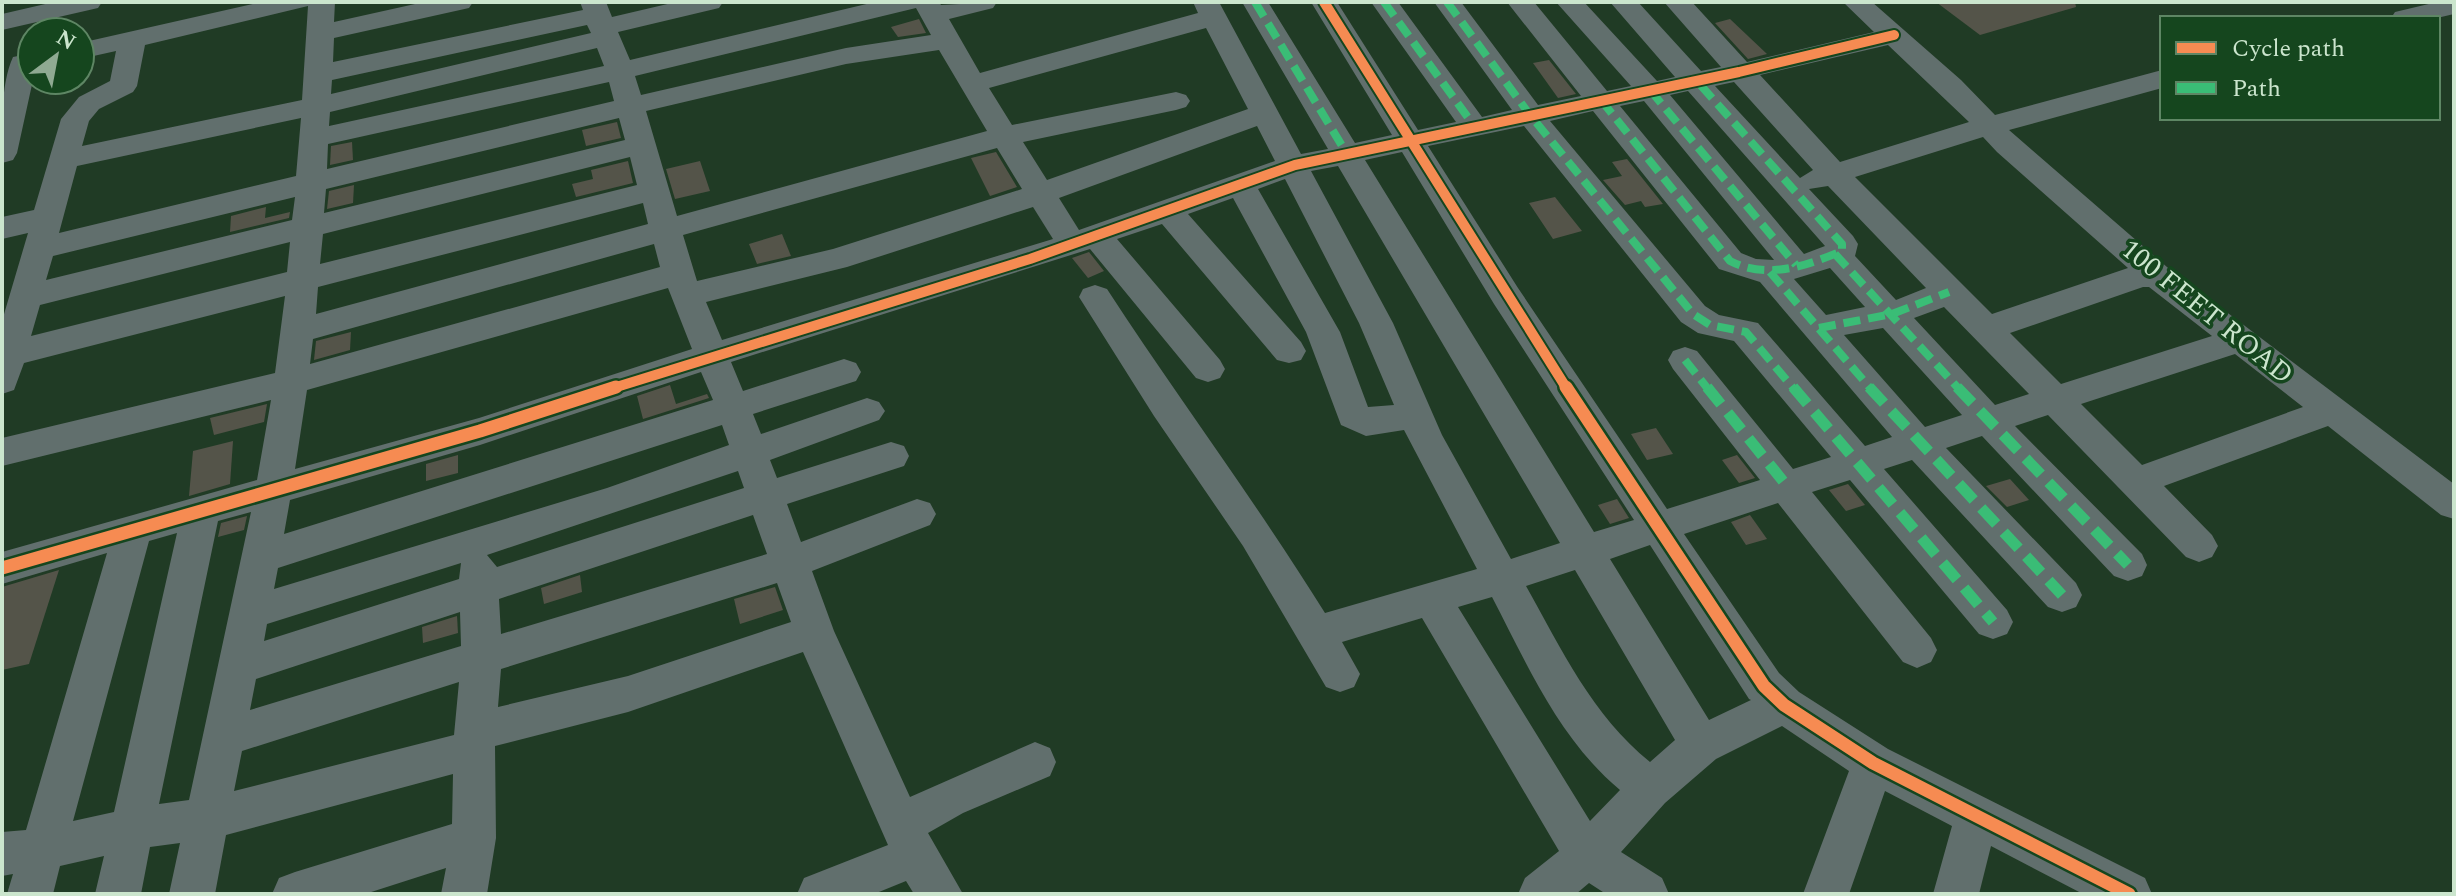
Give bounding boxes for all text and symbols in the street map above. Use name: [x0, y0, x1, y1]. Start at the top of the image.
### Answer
north arrow: [16, 16, 96, 96]
legend: [2160, 16, 2440, 120]
text: N: [49, 22, 82, 59]
text: Cycle path: [2232, 31, 2345, 67]
text: Path: [2232, 71, 2281, 107]
street label: 100 FEET ROAD: [2111, 229, 2303, 395]

